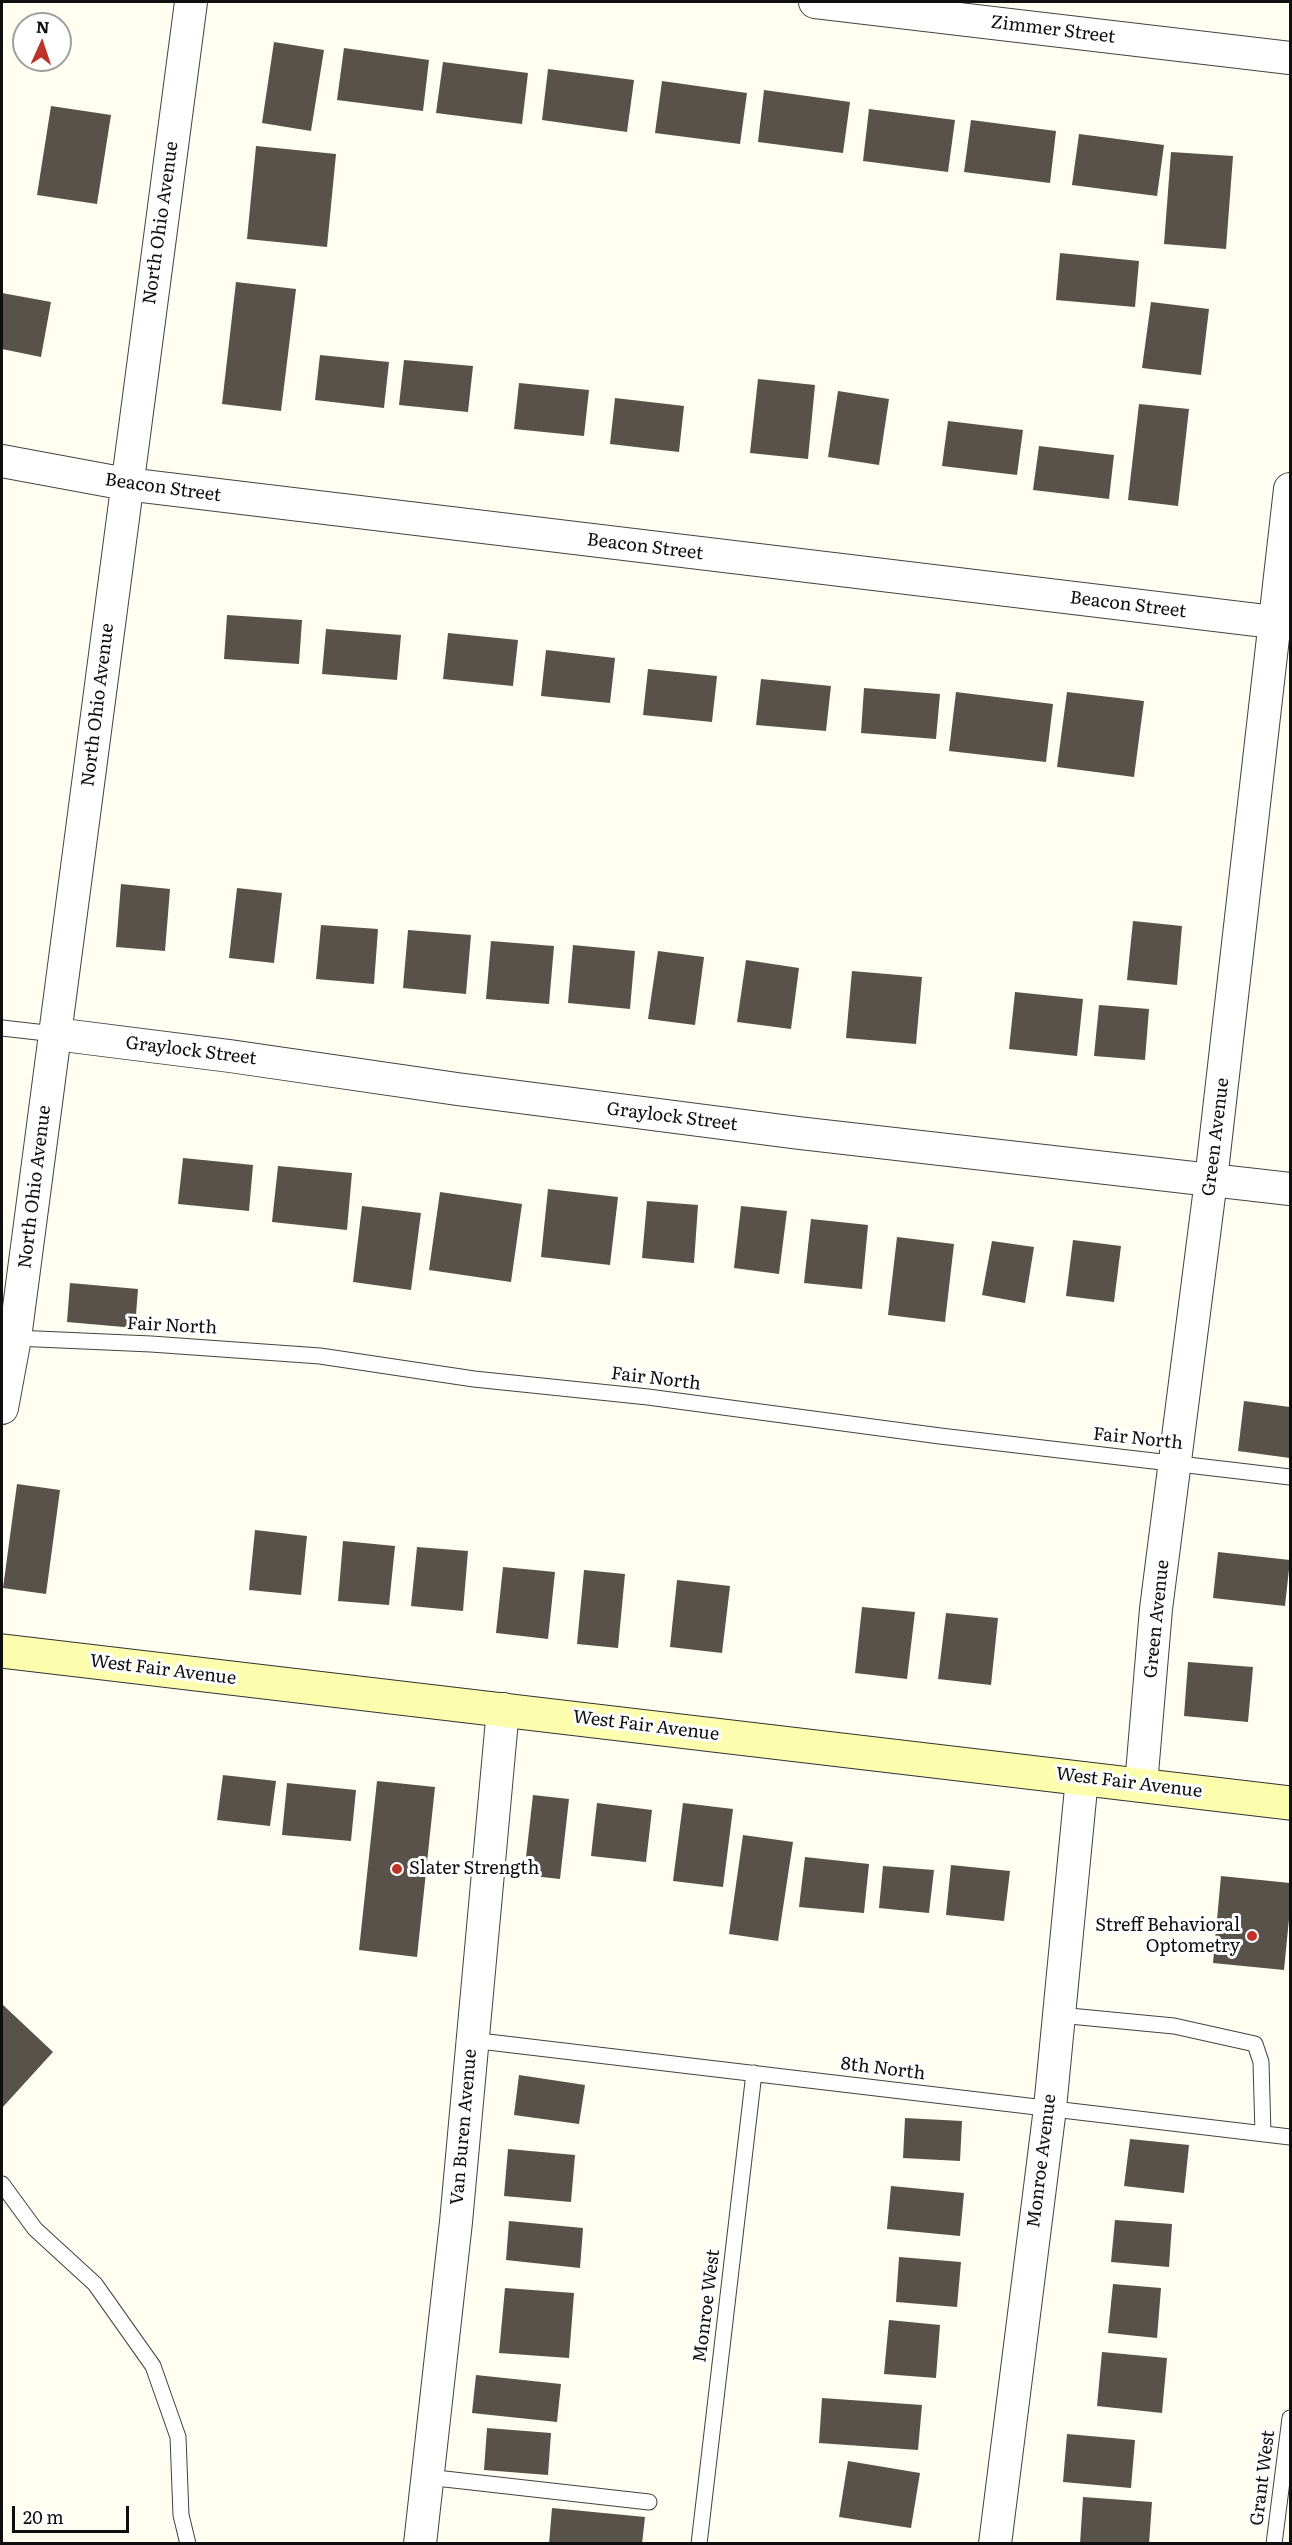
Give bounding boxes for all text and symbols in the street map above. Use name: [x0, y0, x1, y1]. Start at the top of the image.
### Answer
north arrow: [12, 12, 72, 72]
street label: Zimmer Street: [990, 12, 1116, 48]
text: N: [35, 14, 50, 38]
street label: North Ohio Avenue: [139, 140, 183, 306]
street label: Beacon Street: [104, 469, 222, 507]
street label: Beacon Street: [586, 529, 704, 565]
street label: Beacon Street: [1069, 587, 1187, 623]
street label: North Ohio Avenue: [77, 622, 119, 788]
street label: Graylock Street: [124, 1032, 258, 1070]
street label: Green Avenue: [1198, 1077, 1234, 1197]
street label: Graylock Street: [605, 1098, 739, 1136]
street label: North Ohio Avenue: [14, 1104, 56, 1270]
street label: Fair North: [126, 1313, 218, 1339]
street label: Fair North: [610, 1363, 702, 1395]
street label: Fair North: [1092, 1424, 1184, 1454]
street label: Green Avenue: [1140, 1559, 1174, 1679]
street label: West Fair Avenue: [89, 1650, 237, 1690]
street label: West Fair Avenue: [572, 1706, 720, 1746]
street label: West Fair Avenue: [1055, 1763, 1203, 1803]
place label: Slater Strength: [409, 1858, 540, 1880]
marker: Slater Strength: [390, 1862, 404, 1876]
place label: Streff Behavioral Optometry: [1095, 1915, 1240, 1958]
marker: Streff Behavioral Optometry: [1245, 1929, 1259, 1943]
street label: Van Buren Avenue: [446, 2048, 482, 2206]
street label: 8th North: [840, 2053, 926, 2085]
street label: Monroe Avenue: [1023, 2093, 1061, 2229]
street label: Monroe West: [689, 2248, 725, 2364]
street label: Grant West: [1246, 2429, 1280, 2527]
scale bar: [15, 2494, 132, 2532]
text: 20 m: [23, 2503, 64, 2530]

